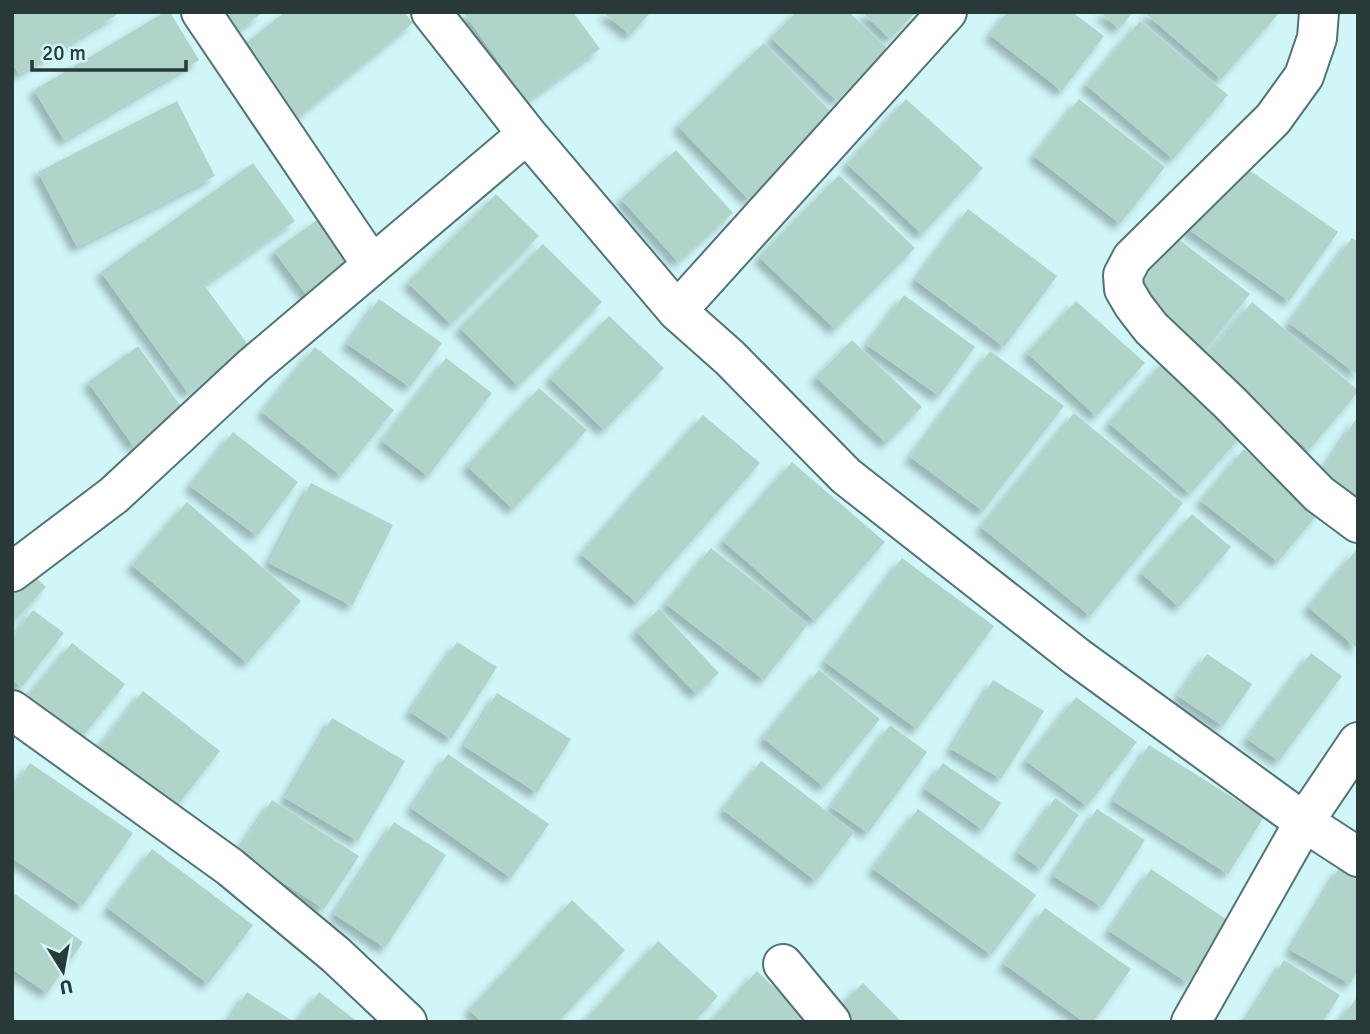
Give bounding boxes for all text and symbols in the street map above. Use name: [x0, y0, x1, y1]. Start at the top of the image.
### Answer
scale bar: [32, 28, 186, 72]
text: 20 m: [42, 40, 86, 66]
north arrow: [28, 936, 98, 1006]
text: U: [57, 974, 75, 1000]

